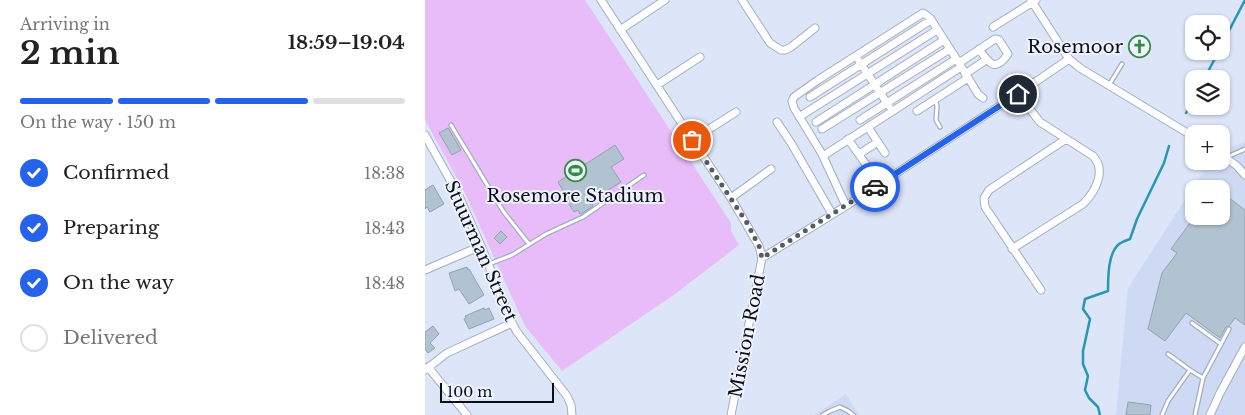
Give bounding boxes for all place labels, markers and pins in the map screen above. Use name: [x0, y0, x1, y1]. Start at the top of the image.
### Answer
church icon: Rosemoor: [1127, 35, 1151, 59]
place label: Rosemoor: [1027, 36, 1123, 58]
pin: [997, 73, 1039, 115]
pin: [671, 119, 713, 161]
sports icon: Rosemore Stadium: [563, 159, 587, 183]
place label: Rosemore Stadium: [486, 185, 664, 207]

